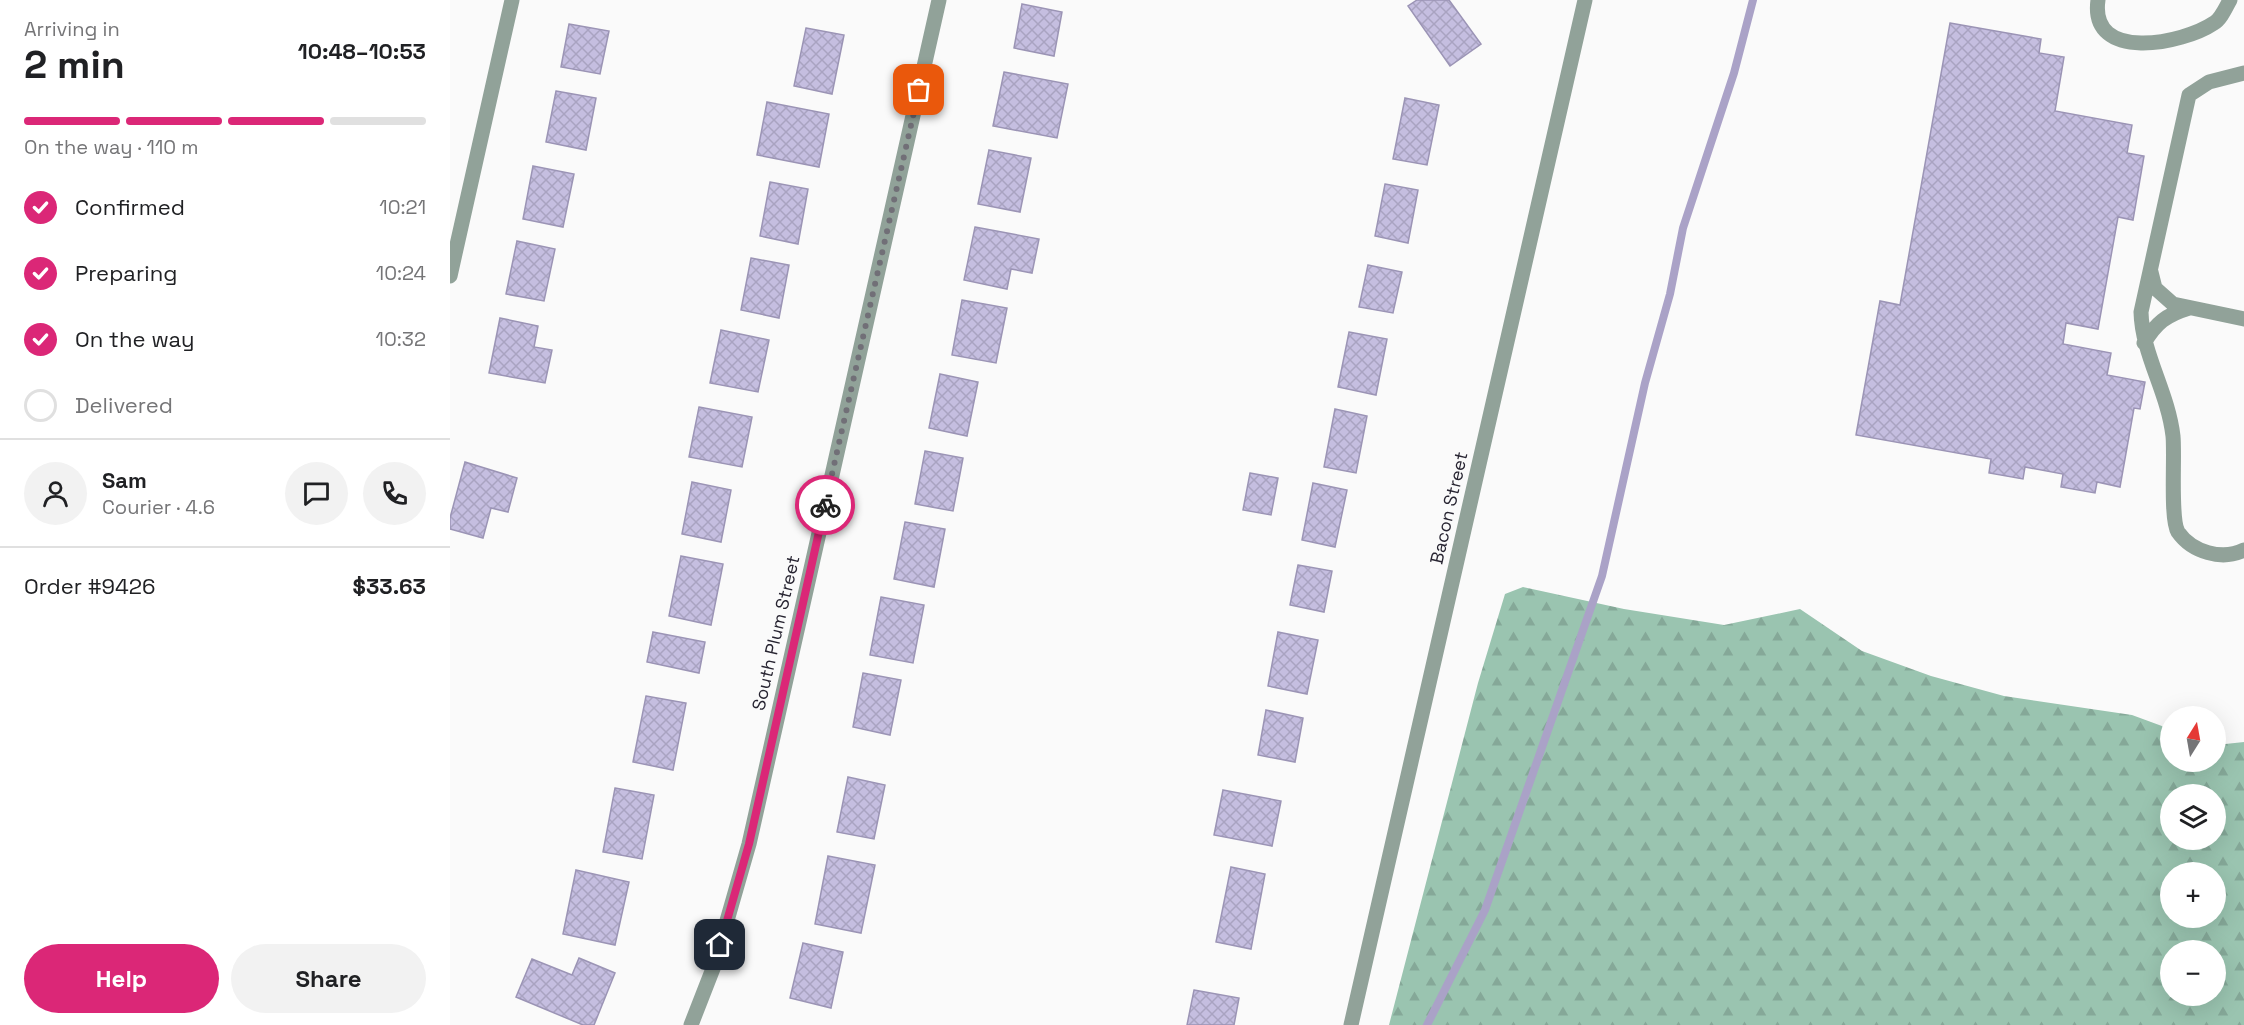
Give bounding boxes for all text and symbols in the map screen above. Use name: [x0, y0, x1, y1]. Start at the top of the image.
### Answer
text: Arriving in: [24, 16, 120, 42]
text: 10:48–10:53: [298, 37, 426, 65]
text: 2 min: [24, 40, 125, 89]
pin: [893, 64, 944, 115]
icon: bag: [902, 73, 935, 106]
text: On the way · 110 m: [24, 134, 198, 160]
icon: check: [24, 191, 57, 224]
text: Confirmed: [75, 193, 185, 221]
text: 10:21: [379, 194, 426, 220]
icon: check: [24, 257, 57, 290]
text: Preparing: [75, 259, 177, 287]
text: 10:24: [376, 260, 426, 286]
icon: check: [24, 323, 57, 356]
text: On the way: [75, 325, 194, 353]
text: 10:32: [376, 326, 426, 352]
text: Delivered: [75, 391, 173, 419]
street label: Bacon Street: [1424, 449, 1473, 566]
button: person: [24, 462, 87, 525]
button: chat: [285, 462, 348, 525]
button: phone: [363, 462, 426, 525]
text: Sam: [102, 466, 147, 494]
courier: [795, 475, 855, 535]
icon: bike: [809, 489, 842, 522]
text: Courier · 4.6: [102, 494, 215, 520]
street label: South Plum Street: [746, 553, 805, 713]
text: Order #9426: [24, 572, 156, 600]
text: $33.63: [353, 572, 426, 600]
north arrow: [2160, 706, 2226, 772]
map controls: [2160, 706, 2226, 1006]
button: layers: [2160, 784, 2226, 850]
button: +: [2160, 862, 2226, 928]
pin: [694, 919, 745, 970]
icon: home: [703, 928, 736, 961]
button: −: [2160, 940, 2226, 1006]
button: Help: [24, 944, 219, 1013]
button: Share: [231, 944, 426, 1013]

